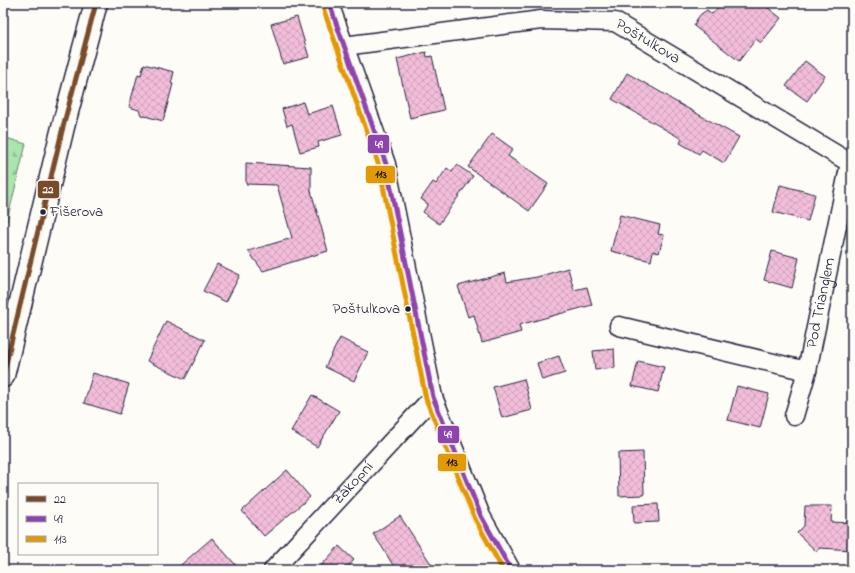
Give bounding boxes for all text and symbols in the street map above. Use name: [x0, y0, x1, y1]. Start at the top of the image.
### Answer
street label: Poštulkova: [611, 13, 685, 71]
line badge: 49: [367, 134, 390, 154]
text: 49: [374, 137, 384, 153]
line badge: 113: [365, 165, 396, 184]
text: 113: [375, 167, 387, 183]
line badge: 22: [37, 180, 60, 199]
text: 22: [42, 182, 54, 198]
place label: Fišerova: [49, 201, 103, 223]
marker: Fišerova: [38, 207, 48, 217]
street label: Pod Trianglem: [800, 255, 842, 350]
place label: Poštulkova: [332, 298, 400, 320]
marker: Poštulkova: [403, 304, 413, 314]
line badge: 49: [437, 425, 460, 444]
text: 49: [443, 427, 453, 443]
line badge: 113: [437, 453, 467, 472]
text: 113: [446, 455, 458, 471]
street label: Zákopní: [327, 456, 380, 511]
legend: [18, 483, 158, 555]
text: 22: [54, 491, 66, 509]
text: 49: [54, 511, 63, 529]
text: 113: [54, 531, 67, 549]

